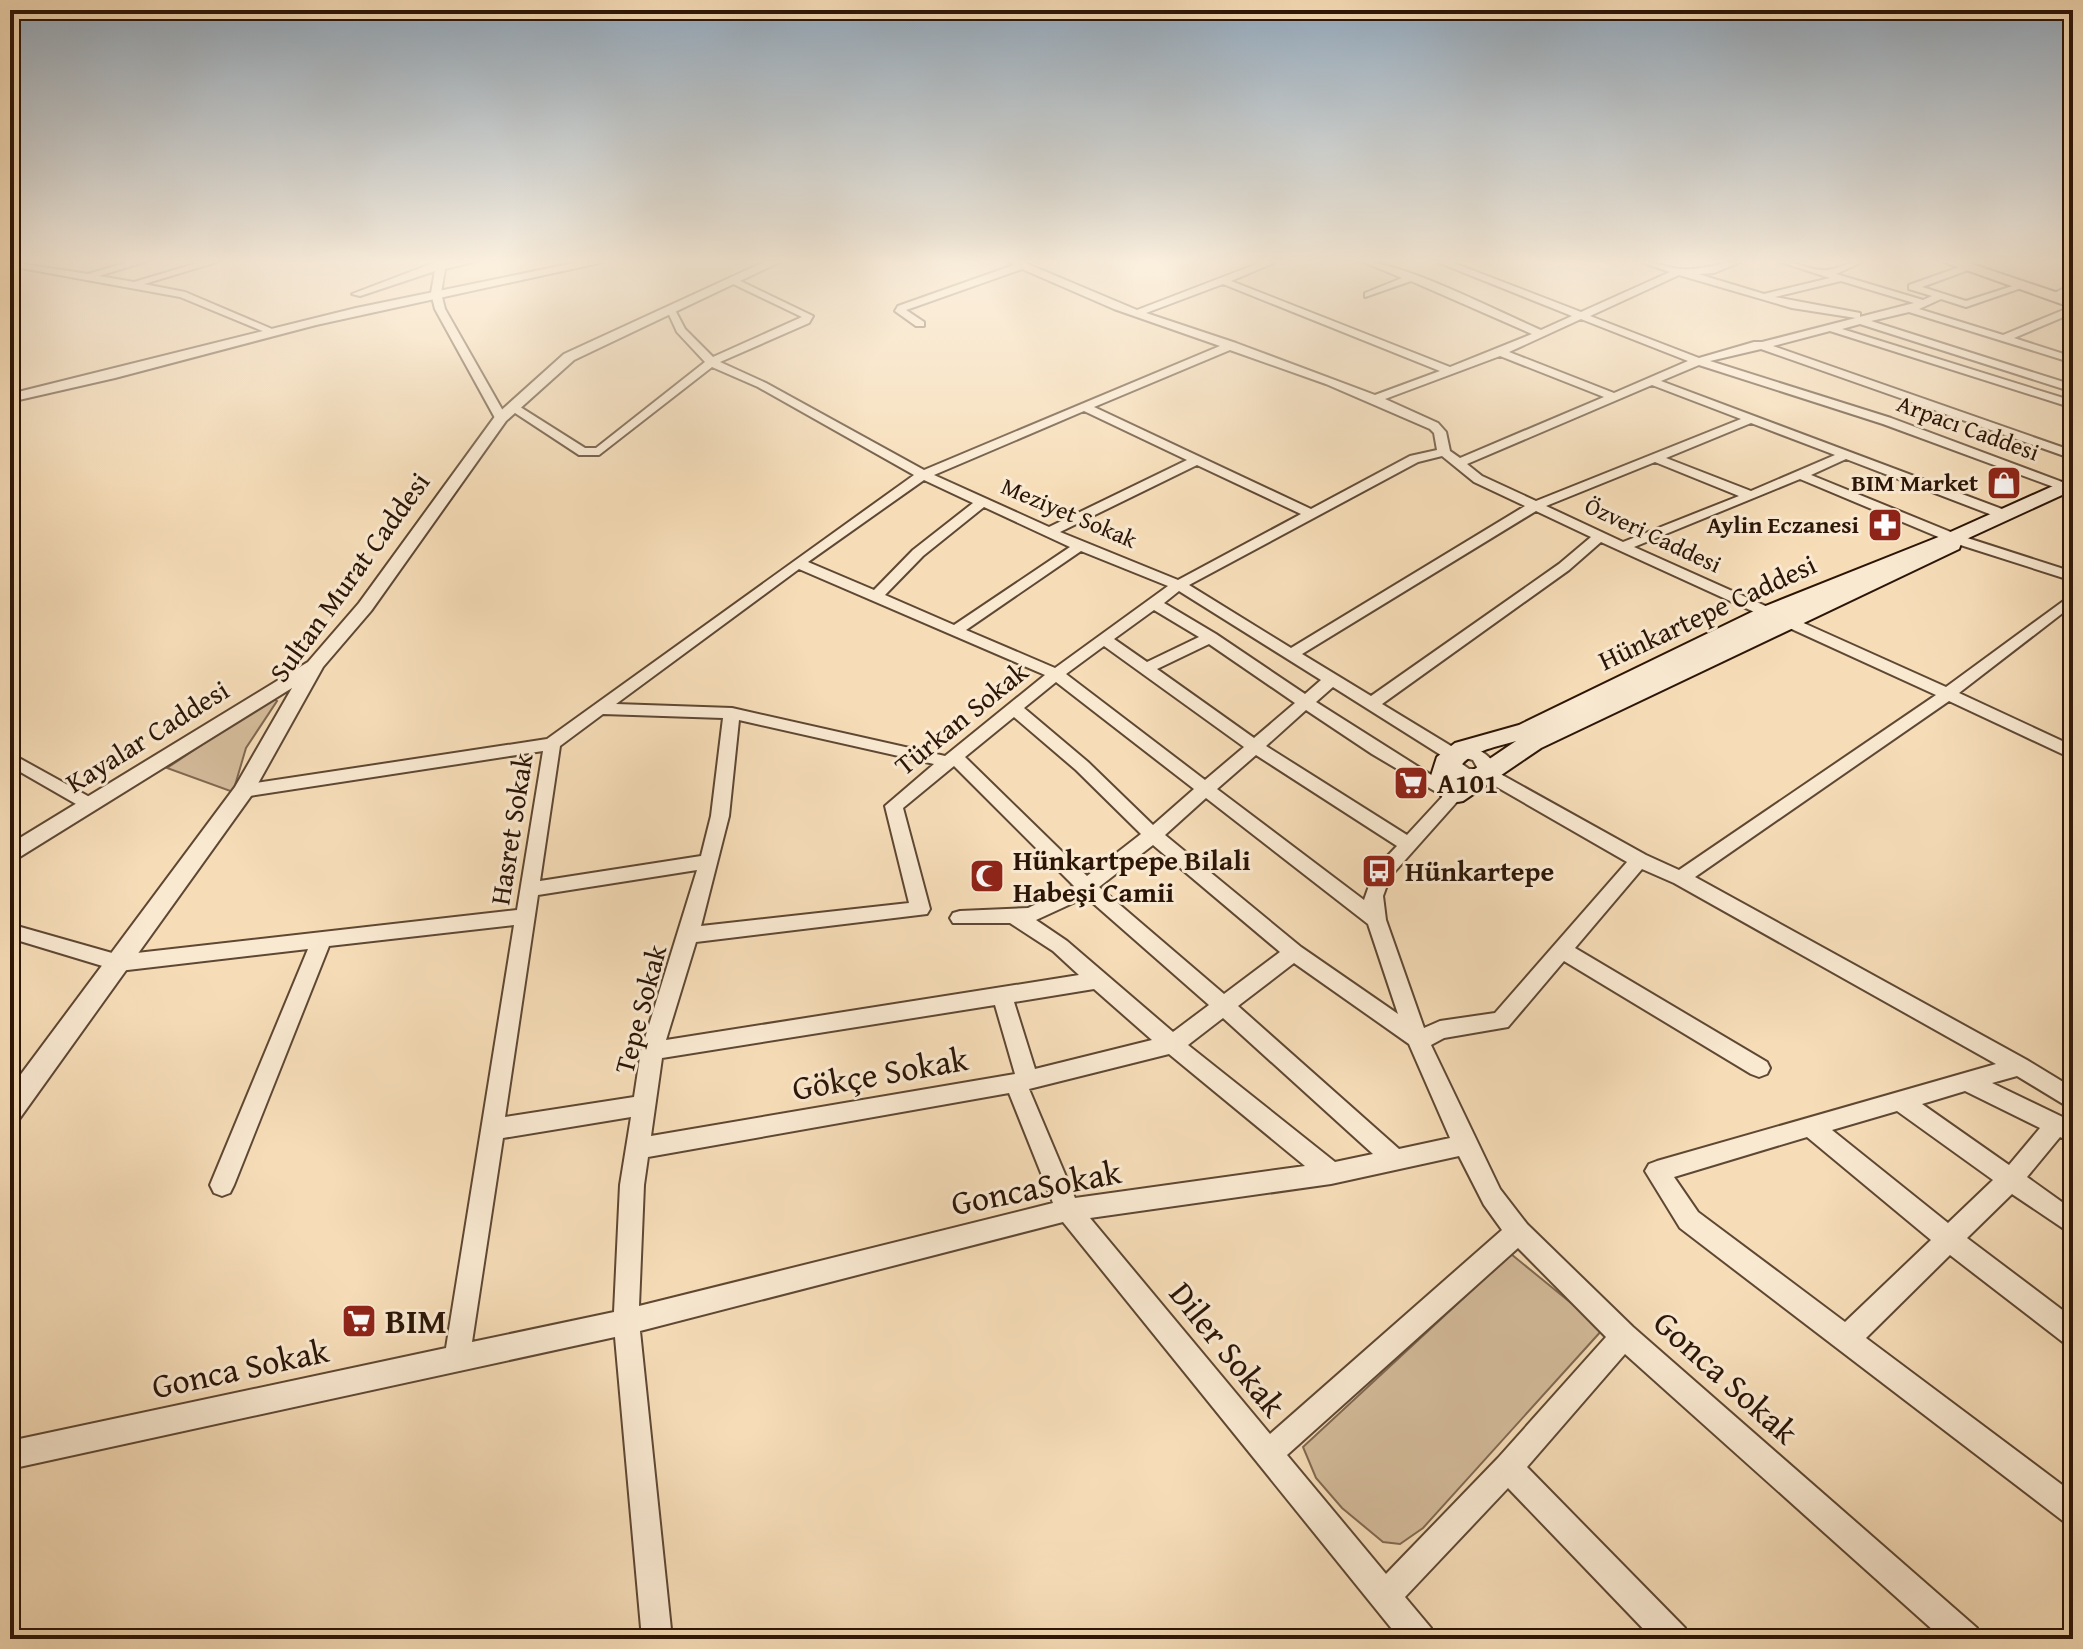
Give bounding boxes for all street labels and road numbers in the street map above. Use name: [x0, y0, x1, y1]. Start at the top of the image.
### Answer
street label: Arpacı Caddesi: [1892, 386, 2044, 470]
street label: Sultan Murat Caddesi: [258, 463, 439, 690]
street label: Meziyet Sokak: [996, 468, 1143, 557]
street label: Özveri Caddesi: [1579, 488, 1728, 582]
street label: Hünkartepe Caddesi: [1591, 543, 1823, 680]
street label: Türkan Sokak: [885, 650, 1037, 784]
street label: Kayalar Caddesi: [57, 669, 236, 802]
street label: Hasret Sokak: [478, 749, 543, 908]
street label: Tepe Sokak: [603, 939, 677, 1078]
street label: Gökçe Sokak: [788, 1033, 972, 1112]
street label: GoncaSokak: [947, 1146, 1126, 1227]
street label: Diler Sokak: [1158, 1270, 1299, 1428]
street label: Gonca Sokak: [1643, 1298, 1810, 1455]
street label: Gonca Sokak: [147, 1325, 334, 1410]

